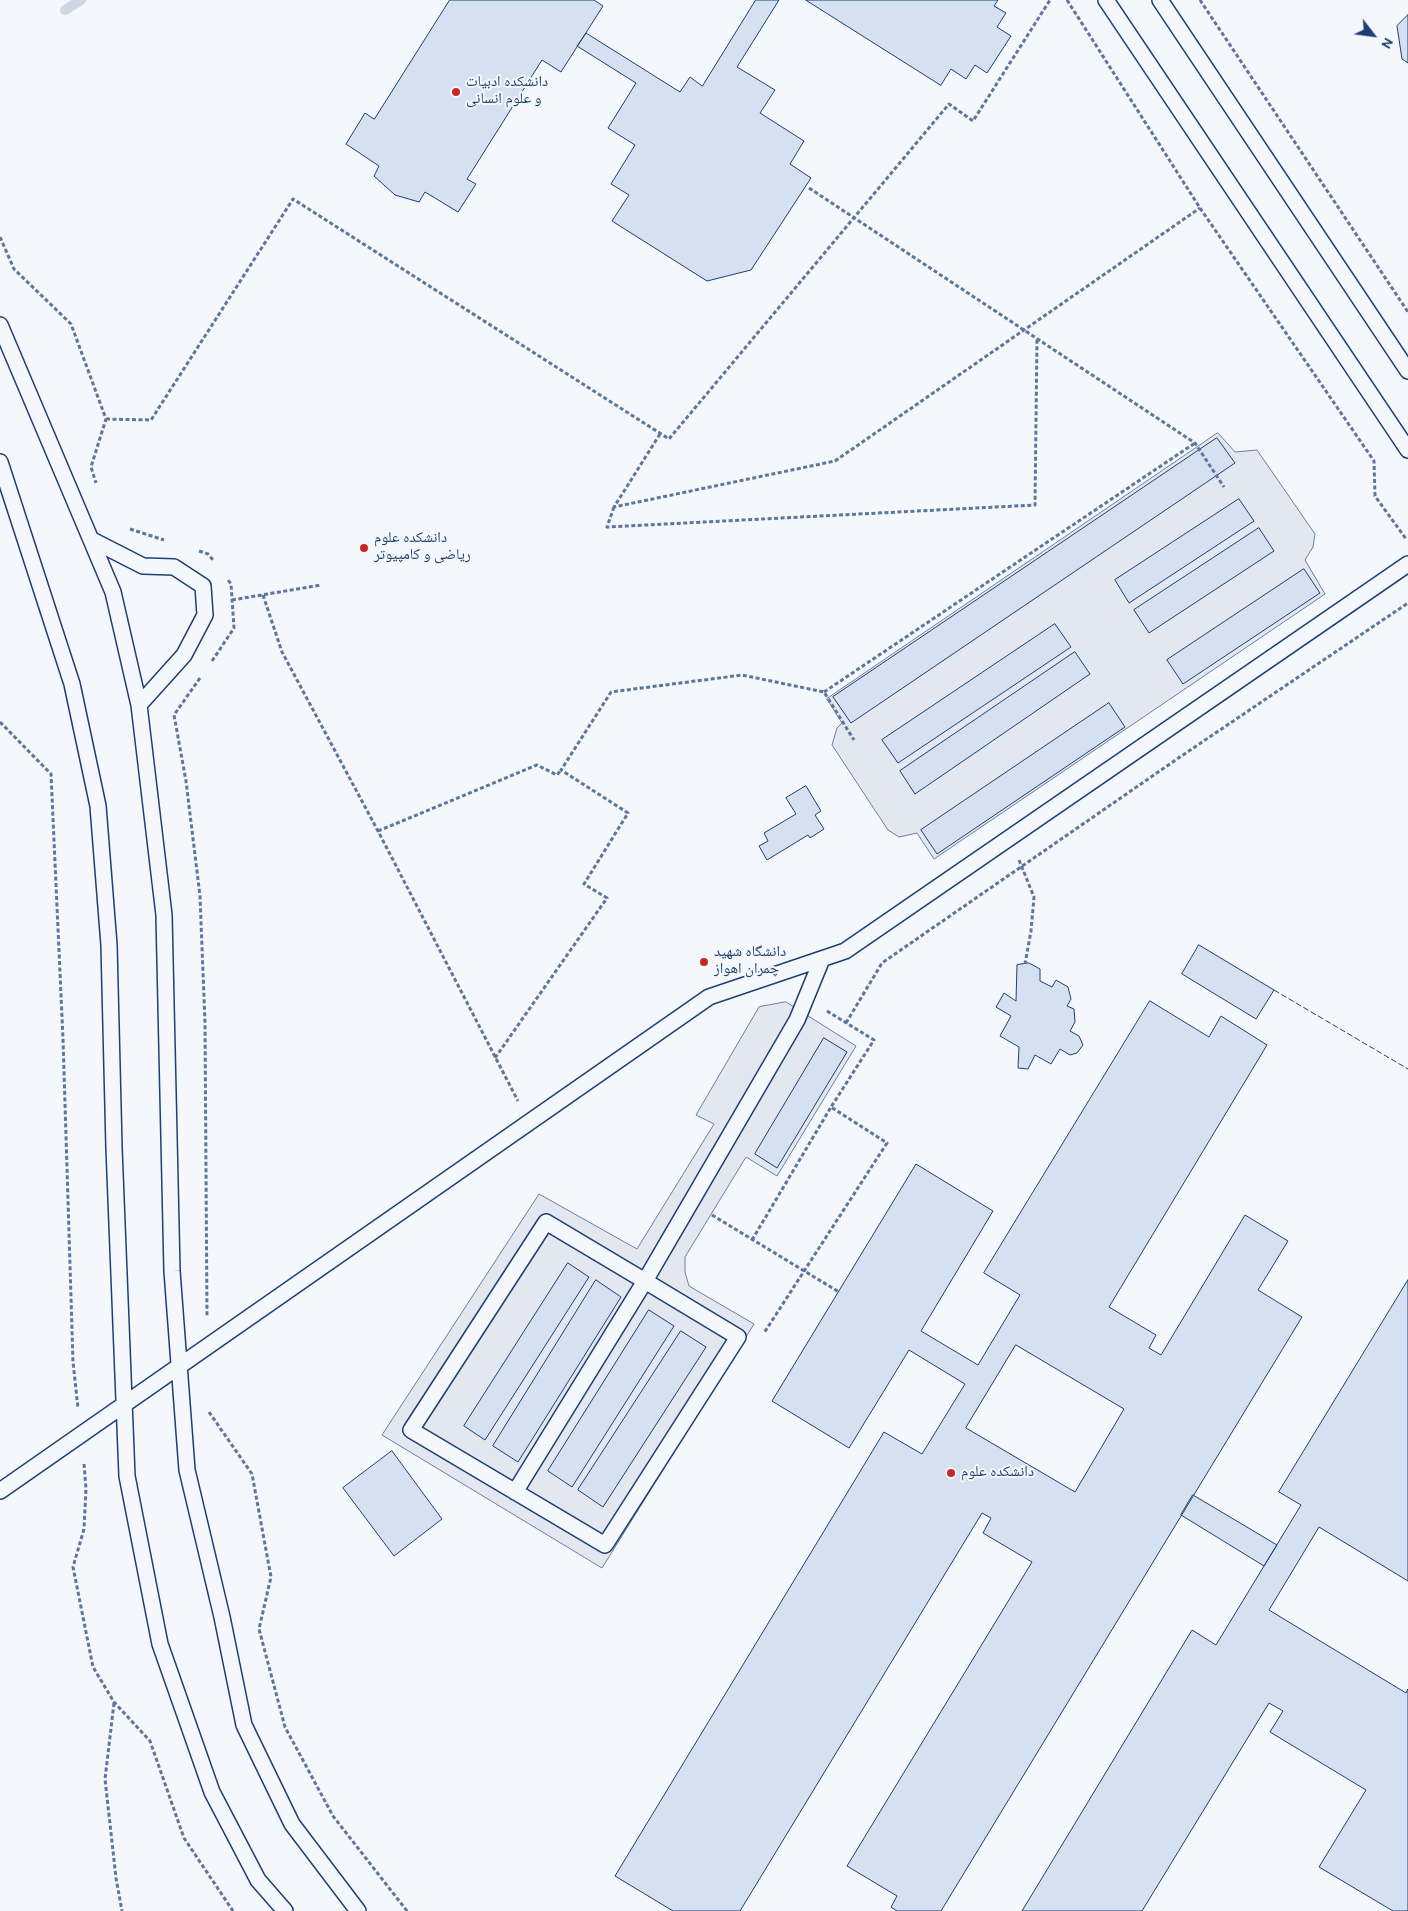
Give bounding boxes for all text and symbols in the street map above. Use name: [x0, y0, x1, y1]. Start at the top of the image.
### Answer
north arrow: [1348, 10, 1398, 60]
text: N: [1377, 34, 1396, 51]
place label: دانشکده ادبیات و علوم انسانی: [466, 74, 548, 109]
marker: دانشکده ادبیات و علوم انسانی: [450, 86, 462, 98]
place label: دانشکده علوم ریاضی و کامپیوتر: [374, 530, 471, 565]
marker: دانشکده علوم ریاضی و کامپیوتر: [358, 542, 370, 554]
place label: دانشگاه شهید چمران اهواز: [714, 944, 786, 979]
marker: دانشگاه شهید چمران اهواز: [698, 956, 710, 968]
place label: دانشکده علوم: [961, 1464, 1034, 1482]
marker: دانشکده علوم: [945, 1467, 957, 1479]

